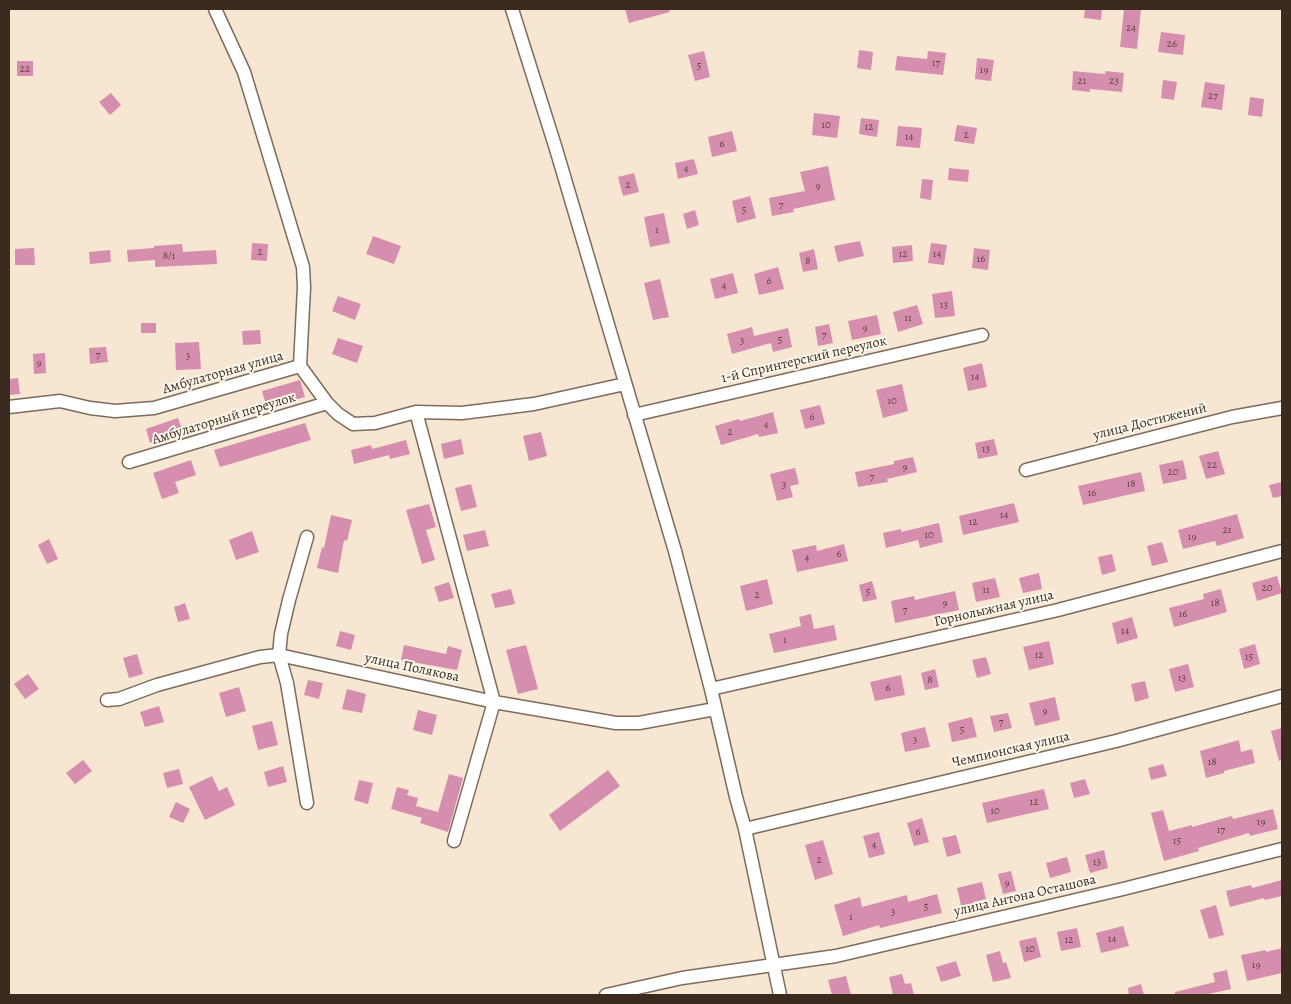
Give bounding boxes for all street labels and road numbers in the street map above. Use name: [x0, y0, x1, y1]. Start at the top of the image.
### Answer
street label: 1-й Спринтерский переулок: [720, 333, 888, 387]
street label: Амбулаторная улица: [161, 348, 285, 398]
street label: Амбулаторный переулок: [150, 389, 298, 449]
street label: улица Достижений: [1092, 400, 1208, 444]
street label: Горнолыжная улица: [933, 587, 1055, 631]
street label: улица Полякова: [363, 650, 461, 686]
street label: Чемпионская улица: [951, 728, 1071, 772]
street label: улица Антона Осташова: [952, 871, 1098, 921]

